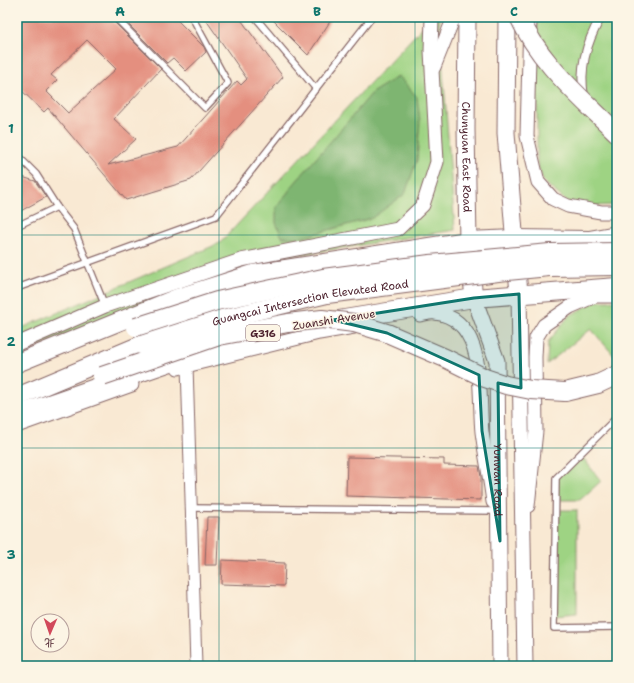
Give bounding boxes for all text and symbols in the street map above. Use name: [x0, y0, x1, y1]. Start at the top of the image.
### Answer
text: A: [115, 3, 125, 20]
text: B: [313, 3, 321, 20]
text: C: [510, 3, 518, 20]
street label: Chunyuan East Road: [458, 101, 475, 213]
text: 1: [8, 120, 14, 137]
street label: Guangcai Intersection Elevated Road: [210, 276, 409, 329]
street label: Zuanshi Avenue: [292, 306, 376, 334]
road number: G316: [246, 325, 280, 341]
text: 2: [6, 333, 16, 350]
street label: Yunwan Road: [490, 443, 506, 517]
text: 3: [6, 546, 16, 563]
north arrow: [30, 613, 70, 653]
text: 北: [44, 635, 55, 650]

